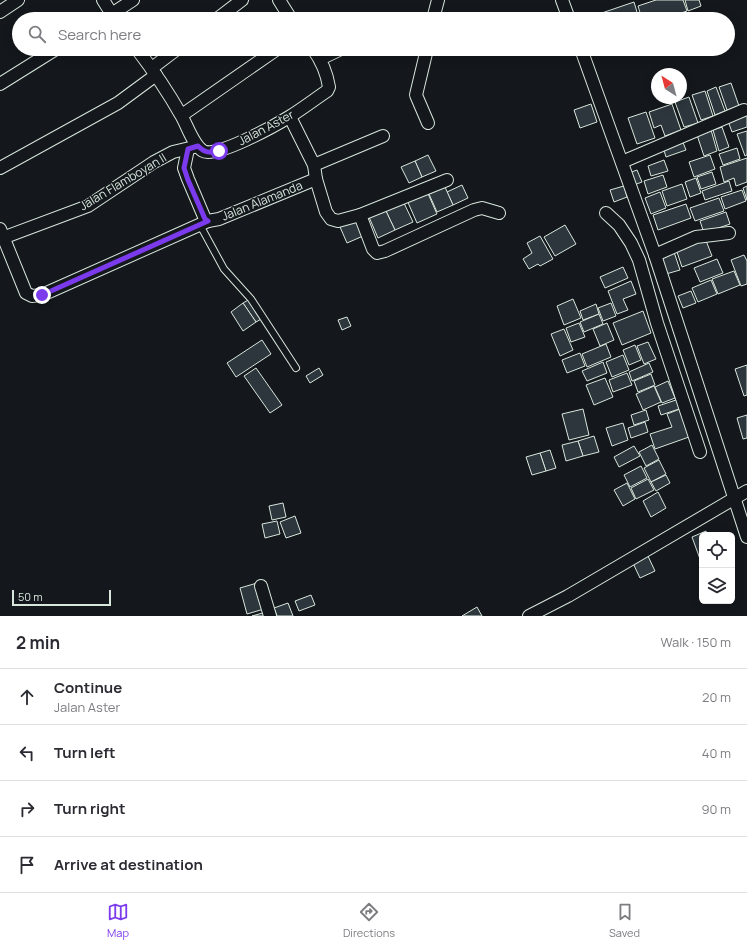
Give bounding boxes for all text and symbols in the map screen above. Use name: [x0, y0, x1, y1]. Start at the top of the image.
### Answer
search box: [12, 12, 735, 56]
icon: search: [26, 23, 48, 45]
text: Search here: [58, 24, 141, 45]
north arrow: [651, 68, 687, 104]
street label: Jalan Aster: [235, 105, 297, 149]
route start: [210, 142, 228, 160]
street label: Jalan Flamboyan II: [76, 149, 169, 214]
street label: Jalan Alamanda: [219, 177, 305, 225]
route end: [33, 286, 51, 304]
map controls: [699, 532, 735, 604]
button: locate: [699, 532, 735, 568]
button: layers: [699, 568, 735, 604]
scale bar: [12, 588, 111, 607]
text: 50 m: [18, 589, 43, 604]
text: 2 min: [16, 631, 60, 654]
text: Walk · 150 m: [660, 633, 731, 651]
text: Continue: [54, 677, 122, 698]
icon: ahead: [16, 686, 38, 708]
text: 20 m: [702, 688, 731, 706]
text: Jalan Aster: [54, 698, 120, 716]
icon: left: [16, 742, 38, 764]
text: Turn left: [54, 742, 116, 763]
text: 40 m: [702, 744, 731, 762]
icon: right: [16, 798, 38, 820]
text: Turn right: [54, 798, 125, 819]
text: 90 m: [701, 800, 731, 818]
icon: arrive: [16, 854, 38, 876]
text: Arrive at destination: [54, 854, 203, 875]
tab: Map: [107, 901, 129, 940]
tab: Directions: [343, 901, 395, 940]
tab: Saved: [609, 901, 640, 940]

